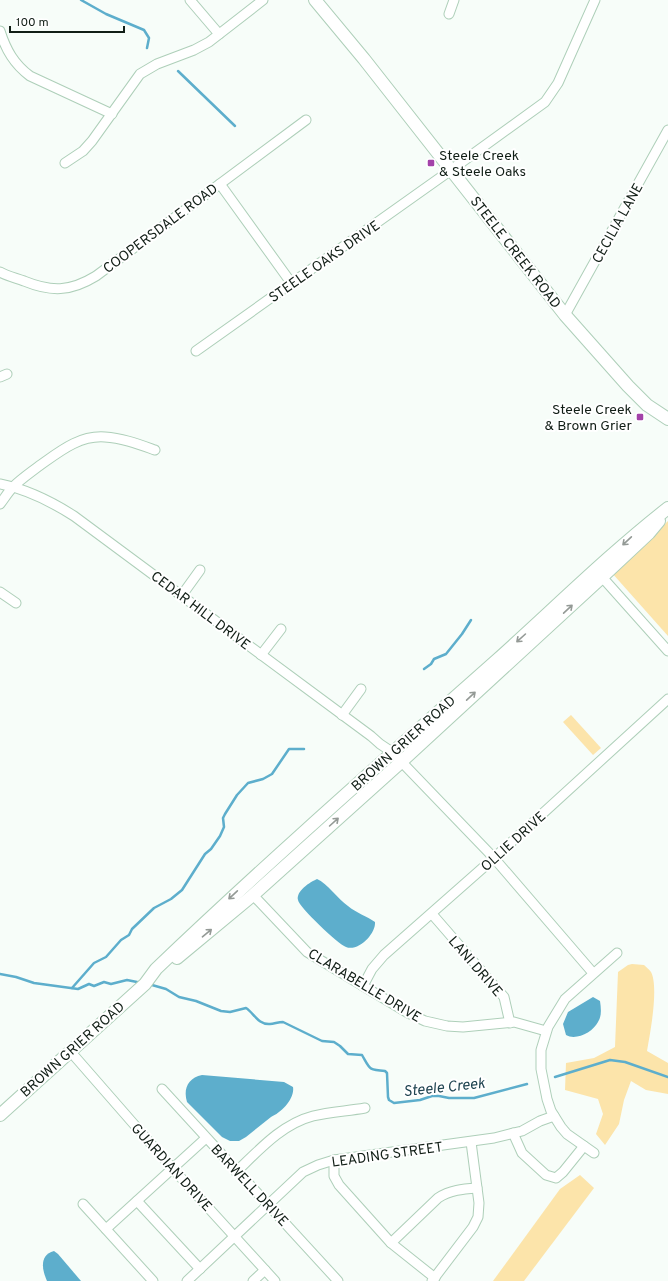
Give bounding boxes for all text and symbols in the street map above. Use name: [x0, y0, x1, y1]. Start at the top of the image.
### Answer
scale bar: [10, 8, 124, 34]
text: 100 m: [16, 15, 49, 31]
place label: Steele Creek & Steele Oaks: [439, 148, 526, 181]
marker: Steele Creek & Steele Oaks: [426, 158, 436, 168]
street label: COOPERSDALE ROAD: [100, 181, 222, 278]
street label: CECILIA LANE: [589, 181, 647, 267]
street label: STEELE CREEK ROAD: [466, 194, 564, 312]
street label: STEELE OAKS DRIVE: [266, 218, 384, 307]
place label: Steele Creek & Brown Grier: [544, 402, 633, 435]
marker: Steele Creek & Brown Grier: [635, 412, 645, 422]
one-way arrow: [622, 537, 632, 546]
street label: CEDAR HILL DRIVE: [147, 568, 253, 654]
one-way arrow: [563, 605, 573, 614]
one-way arrow: [515, 634, 526, 643]
one-way arrow: [466, 692, 477, 701]
street label: BROWN GRIER ROAD: [348, 693, 460, 795]
street label: OLLIE DRIVE: [478, 809, 550, 876]
one-way arrow: [329, 817, 339, 826]
one-way arrow: [228, 891, 238, 900]
one-way arrow: [202, 928, 213, 937]
street label: LANI DRIVE: [444, 933, 506, 1001]
street label: CLARABELLE DRIVE: [305, 946, 424, 1027]
street label: BROWN GRIER ROAD: [17, 999, 129, 1101]
water label: Steele Creek: [402, 1075, 486, 1102]
street label: GUARDIAN DRIVE: [127, 1120, 215, 1216]
street label: LEADING STREET: [331, 1139, 444, 1172]
street label: BARWELL DRIVE: [207, 1142, 291, 1230]

